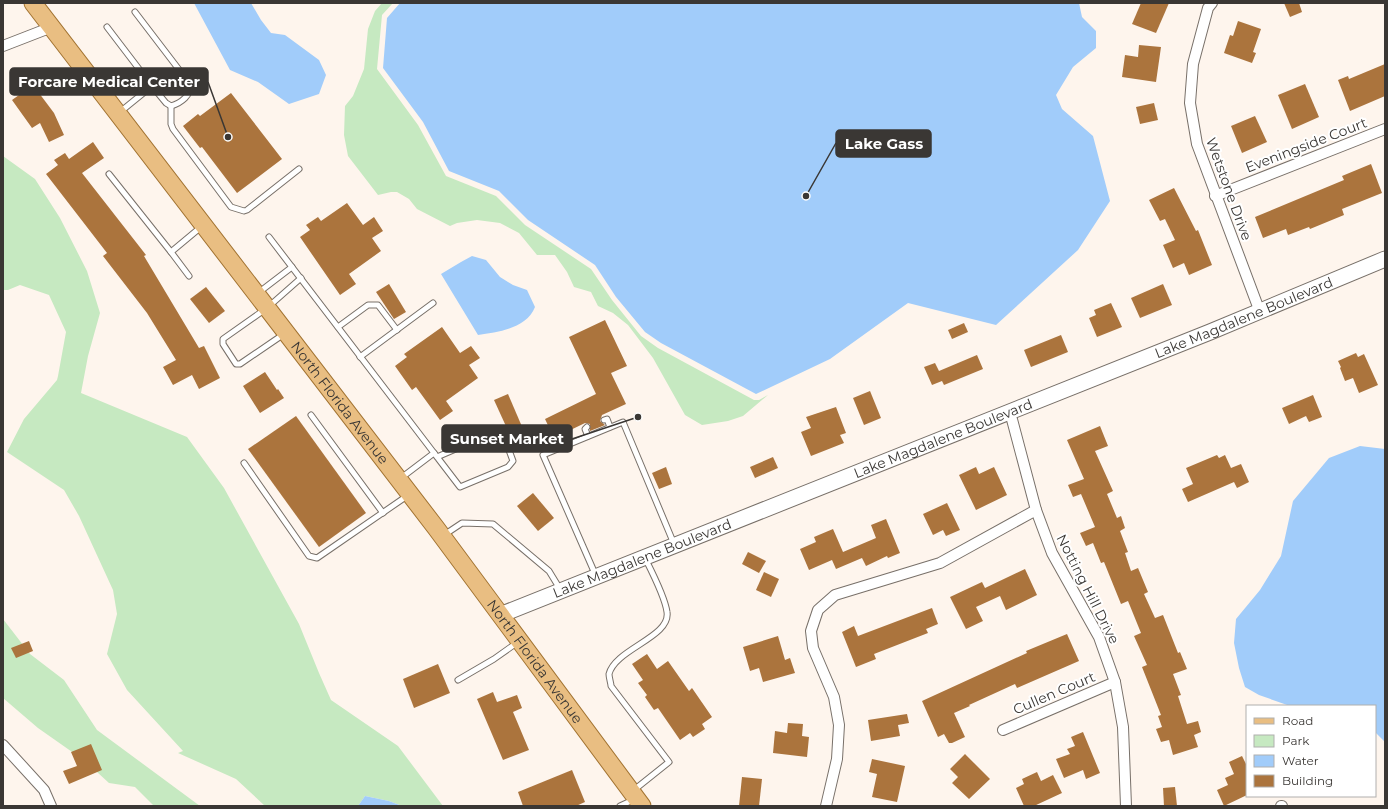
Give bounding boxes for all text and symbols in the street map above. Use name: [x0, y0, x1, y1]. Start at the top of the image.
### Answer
callout: Forcare Medical Center: [10, 68, 208, 95]
text: Forcare Medical Center: [18, 72, 200, 91]
street label: Eveningside Court: [1243, 113, 1370, 176]
callout: Lake Gass: [836, 130, 931, 157]
text: Lake Gass: [845, 134, 923, 153]
street label: Wetstone Drive: [1202, 135, 1256, 243]
street label: Lake Magdalene Boulevard: [1152, 273, 1335, 362]
street label: North Florida Avenue: [287, 338, 393, 468]
street label: Lake Magdalene Boulevard: [851, 395, 1035, 482]
callout: Sunset Market: [442, 425, 572, 452]
text: Sunset Market: [450, 429, 564, 448]
street label: Lake Magdalene Boulevard: [550, 515, 734, 602]
street label: Notting Hill Drive: [1053, 531, 1123, 647]
street label: North Florida Avenue: [483, 596, 587, 727]
street label: Cullen Court: [1010, 667, 1098, 718]
legend: [1246, 705, 1376, 797]
text: Road: [1282, 713, 1313, 728]
text: Park: [1282, 733, 1310, 748]
text: Water: [1282, 753, 1319, 768]
text: Building: [1282, 773, 1333, 788]

